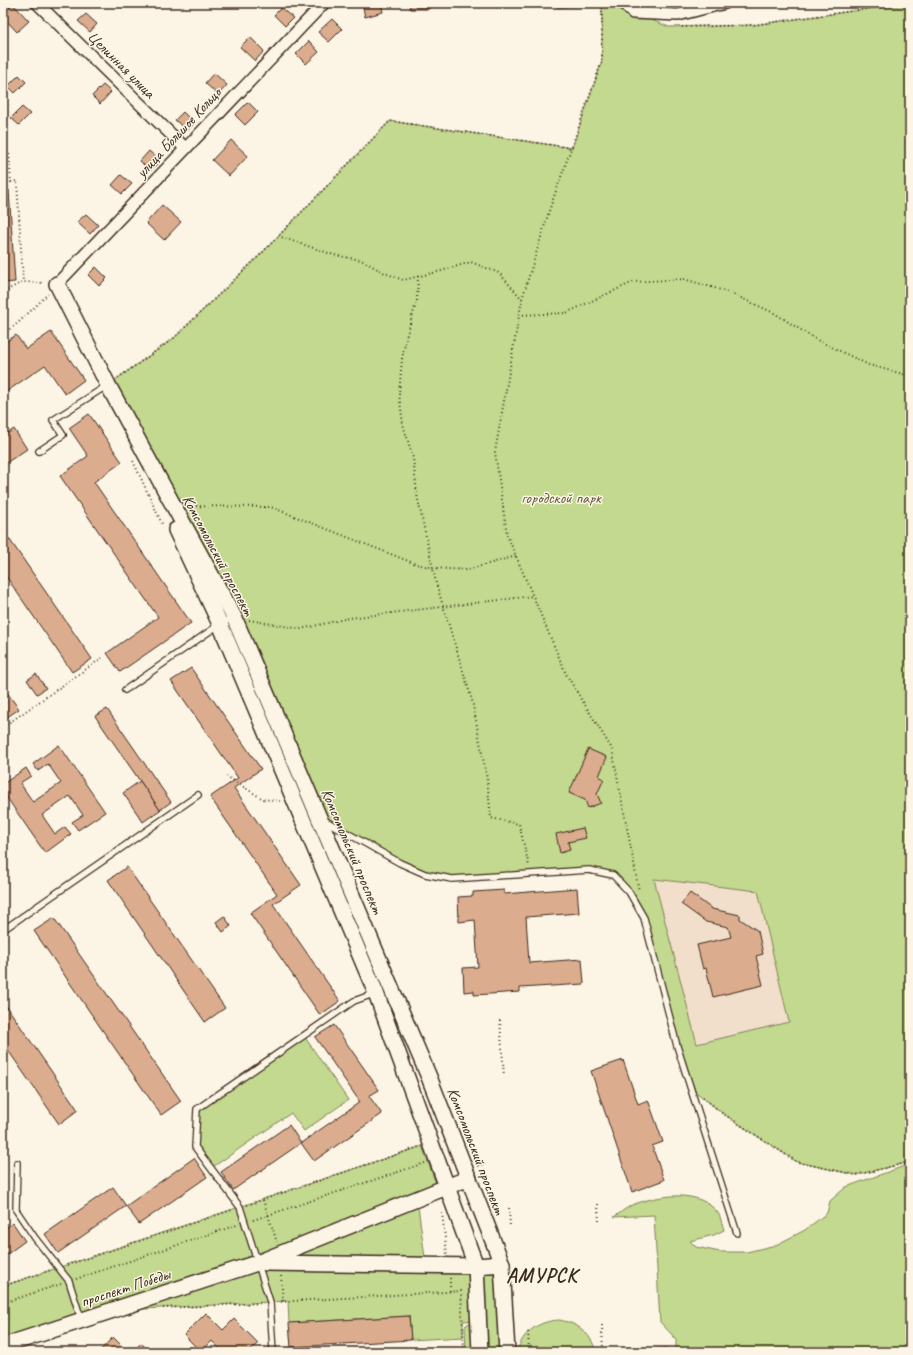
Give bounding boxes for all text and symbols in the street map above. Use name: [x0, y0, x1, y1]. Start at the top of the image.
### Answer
street label: Целинная улица: [83, 27, 160, 103]
street label: улица Большое Кольцо: [131, 82, 227, 183]
park label: городской парк: [521, 488, 602, 508]
street label: Комсомольский проспект: [178, 491, 259, 620]
street label: Комсомольский проспект: [317, 786, 388, 918]
street label: Комсомольский проспект: [443, 1085, 510, 1219]
district label: АМУРСК: [506, 1263, 580, 1288]
street label: проспект Победы: [78, 1264, 174, 1312]

